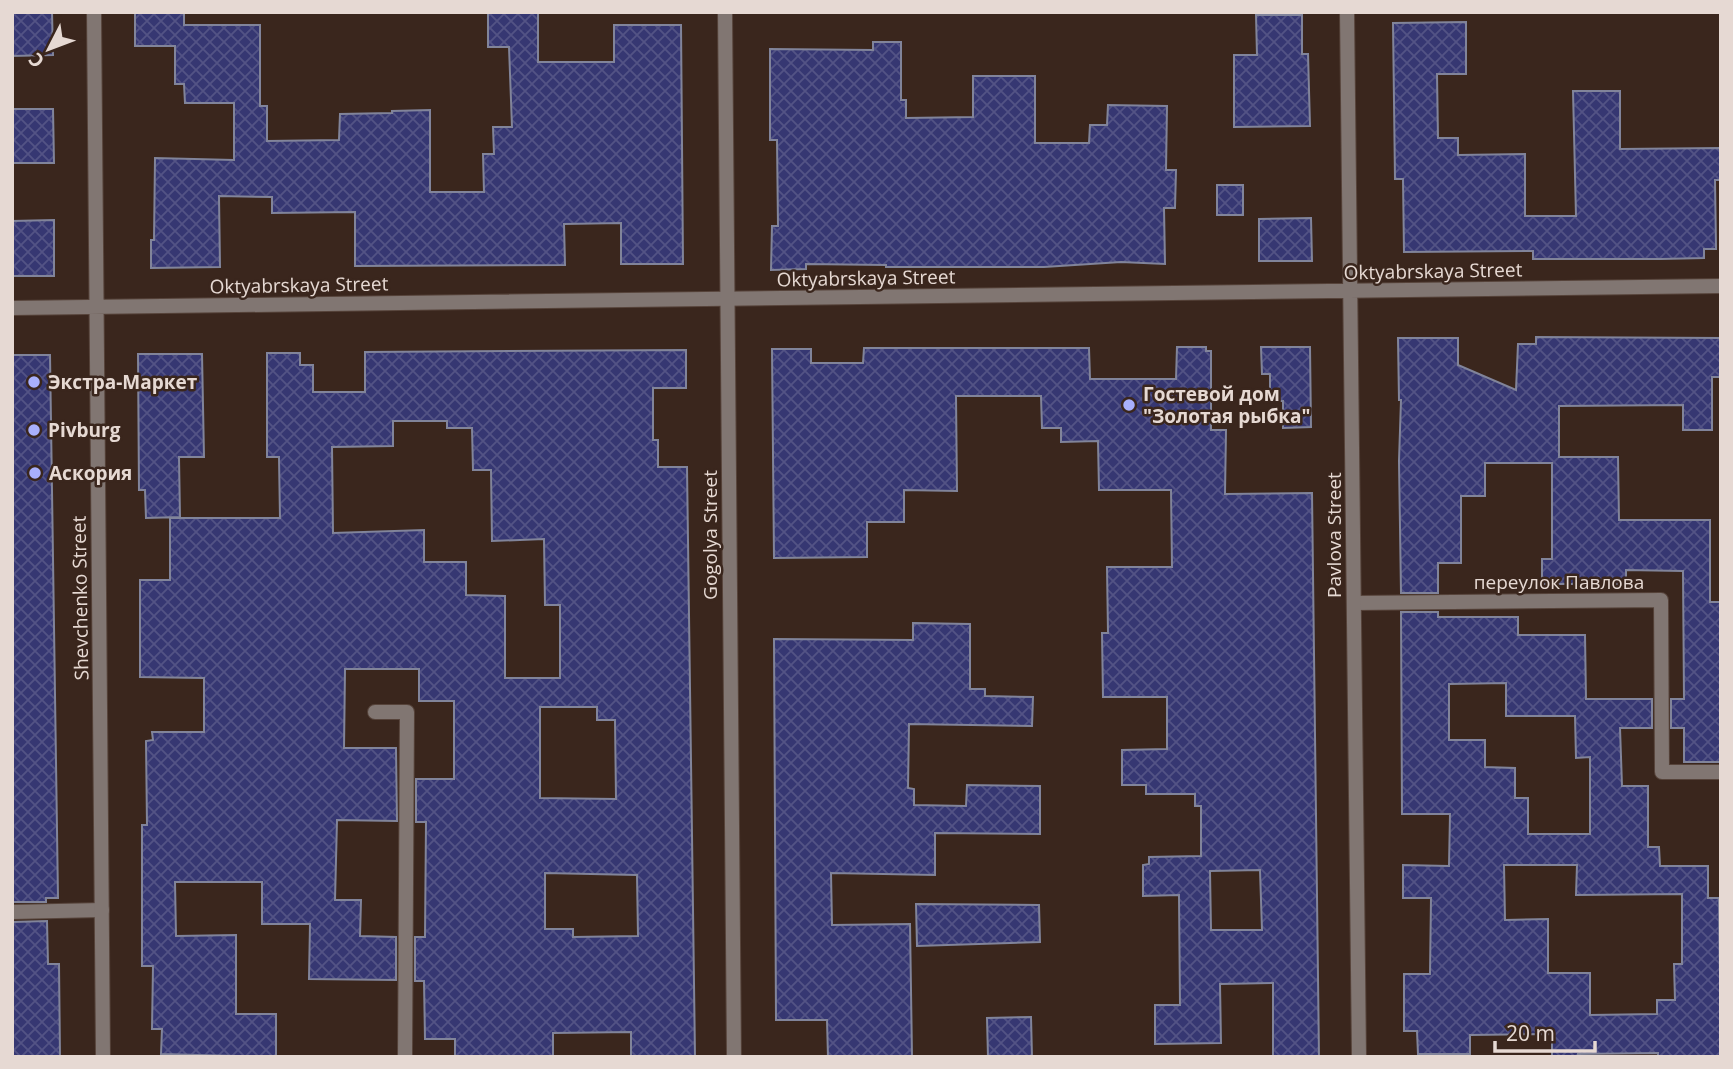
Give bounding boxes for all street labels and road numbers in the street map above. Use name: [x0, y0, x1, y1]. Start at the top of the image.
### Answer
street label: Oktyabrskaya Street: [1343, 256, 1523, 286]
street label: Oktyabrskaya Street: [776, 263, 956, 293]
street label: Oktyabrskaya Street: [209, 270, 389, 300]
street label: Gogolya Street: [697, 470, 723, 600]
street label: Pavlova Street: [1321, 472, 1347, 598]
street label: Shevchenko Street: [66, 515, 94, 681]
street label: переулок Павлова: [1474, 569, 1644, 595]

